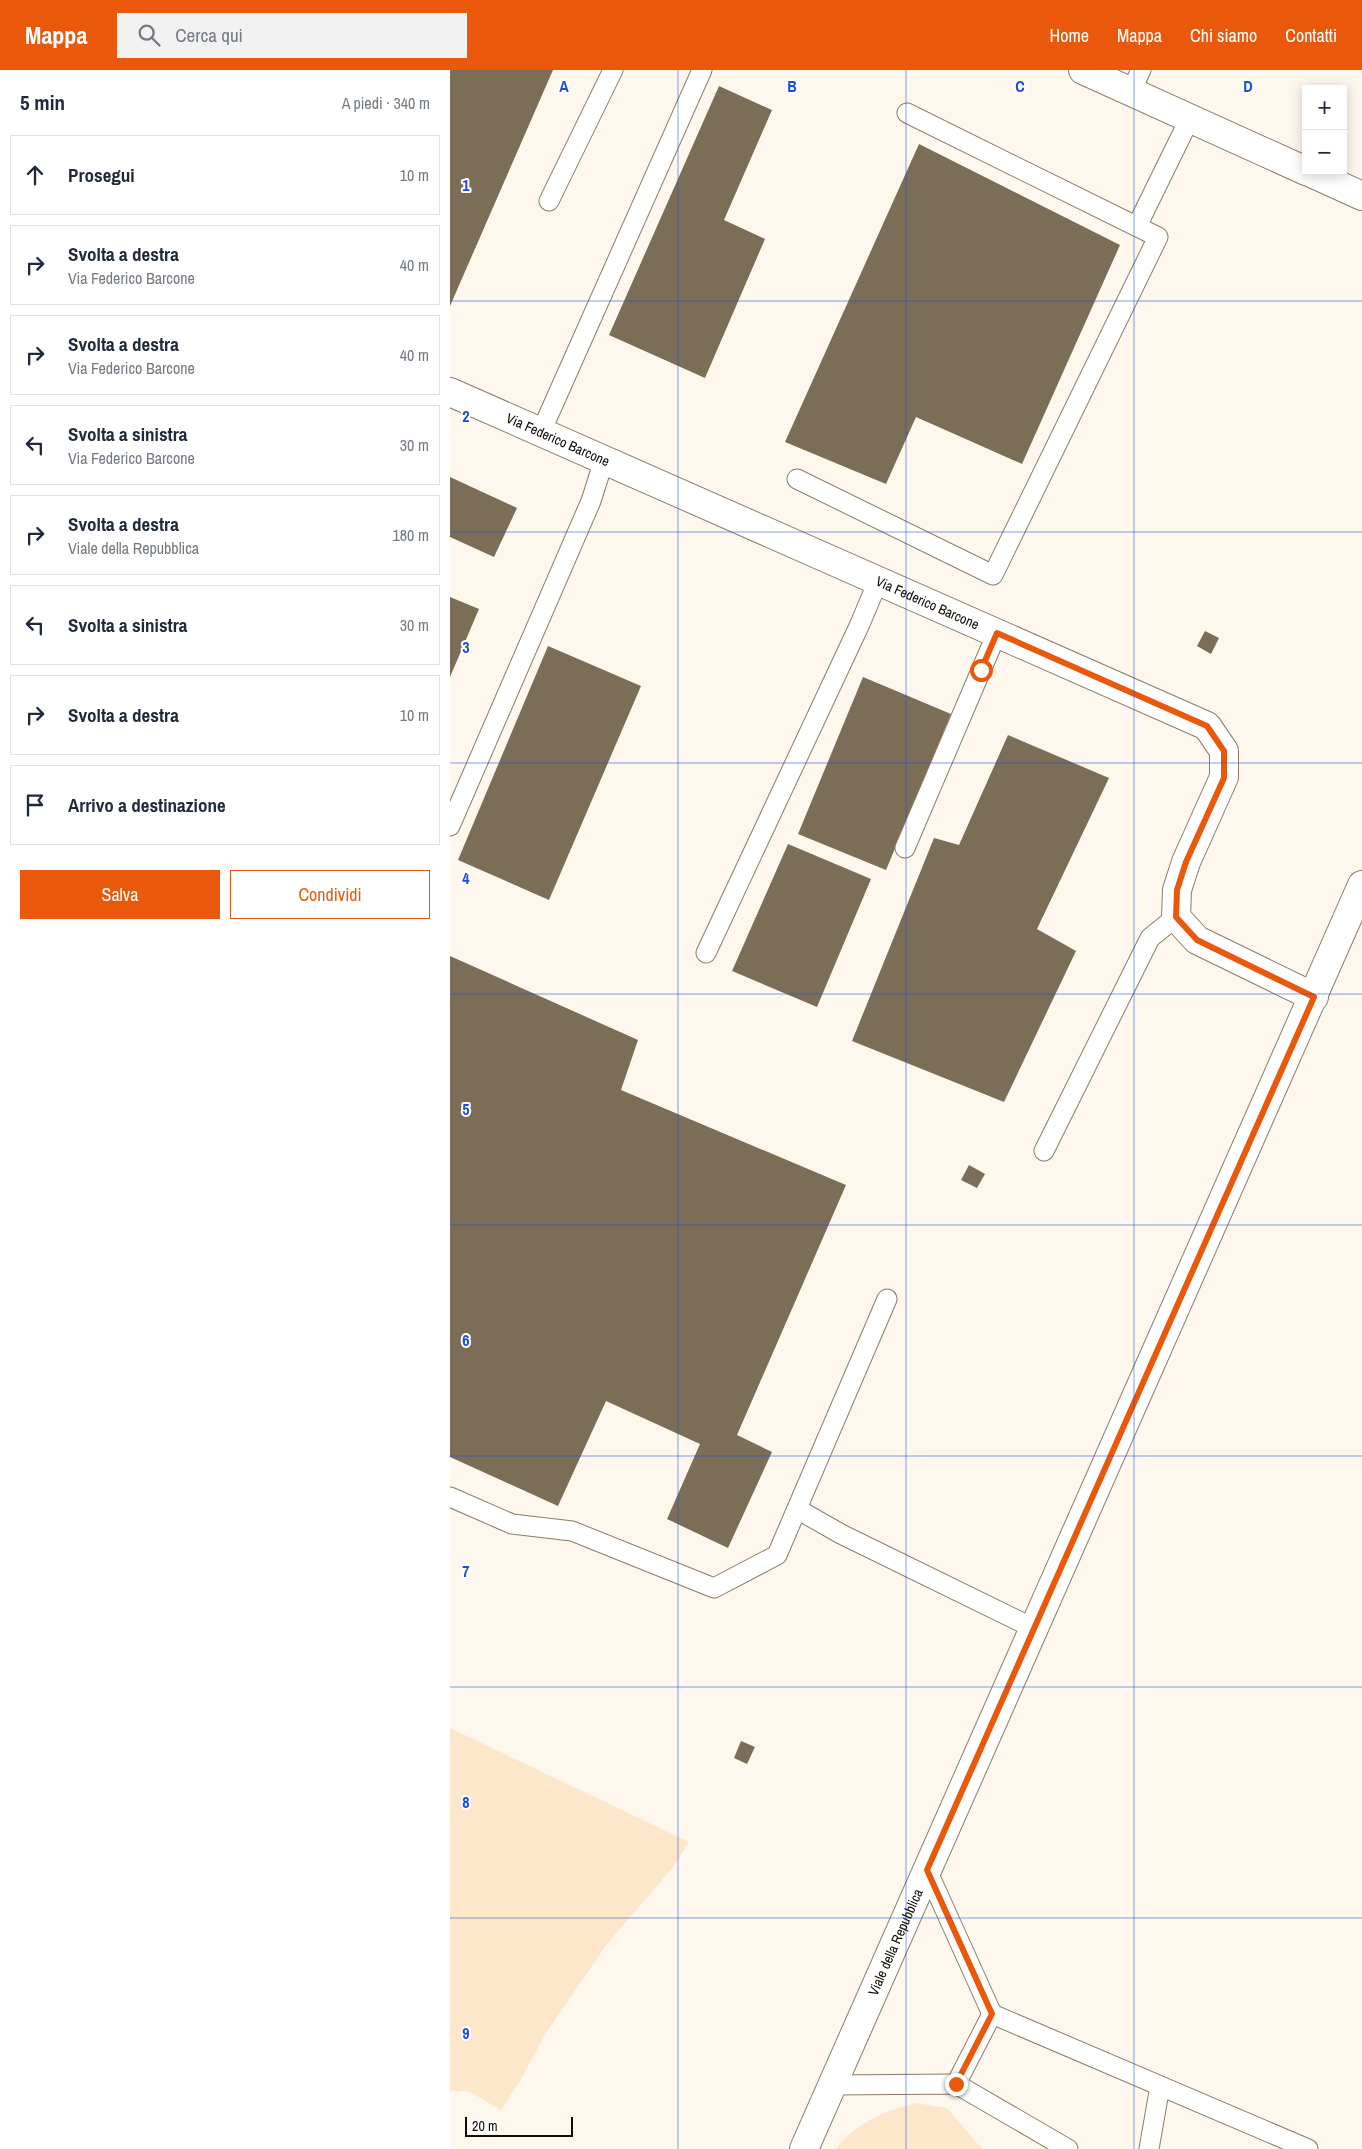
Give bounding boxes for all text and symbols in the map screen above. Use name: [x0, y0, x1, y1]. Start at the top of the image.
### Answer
search box: [117, 13, 467, 58]
text: Mappa: [25, 19, 87, 51]
icon: search: [135, 21, 163, 49]
text: Cerca qui: [175, 22, 243, 48]
text: Home: [1050, 23, 1089, 48]
text: Mappa: [1117, 23, 1162, 48]
text: Chi siamo: [1190, 23, 1257, 48]
text: Contatti: [1285, 23, 1337, 48]
text: A: [559, 75, 569, 97]
text: B: [787, 75, 797, 97]
text: C: [1015, 75, 1025, 97]
text: D: [1243, 75, 1253, 97]
map controls: [1302, 85, 1347, 175]
button: +: [1302, 85, 1347, 130]
text: 5 min: [20, 88, 65, 117]
text: A piedi · 340 m: [342, 92, 430, 114]
button: −: [1302, 130, 1347, 175]
icon: ahead: [21, 161, 49, 189]
text: Prosegui: [68, 162, 135, 188]
text: 10 m: [400, 164, 429, 186]
text: 1: [462, 174, 470, 196]
text: Svolta a destra: [68, 241, 179, 267]
icon: right: [21, 251, 49, 279]
text: 40 m: [400, 254, 429, 276]
text: Via Federico Barcone: [68, 267, 195, 289]
text: Svolta a destra: [68, 331, 179, 357]
icon: right: [21, 341, 49, 369]
text: 40 m: [400, 344, 429, 366]
text: Via Federico Barcone: [68, 357, 195, 379]
text: 2: [462, 405, 470, 427]
street label: Via Federico Barcone: [504, 409, 612, 470]
text: Svolta a sinistra: [68, 421, 188, 447]
icon: left: [21, 431, 49, 459]
text: 30 m: [400, 434, 429, 456]
text: Via Federico Barcone: [68, 447, 195, 469]
text: Svolta a destra: [68, 511, 179, 537]
icon: right: [21, 521, 49, 549]
text: 180 m: [393, 524, 429, 546]
text: Viale della Repubblica: [68, 537, 199, 559]
street label: Via Federico Barcone: [873, 572, 982, 633]
icon: left: [21, 611, 49, 639]
text: Svolta a sinistra: [68, 612, 188, 638]
text: 30 m: [400, 614, 429, 636]
text: 3: [462, 636, 470, 658]
route start: [970, 659, 993, 682]
icon: right: [21, 701, 49, 729]
text: Svolta a destra: [68, 702, 179, 728]
text: 10 m: [400, 704, 429, 726]
icon: arrive: [21, 791, 49, 819]
text: Arrivo a destinazione: [68, 792, 226, 818]
text: 4: [462, 867, 470, 889]
button: Salva: [20, 870, 220, 919]
button: Condividi: [230, 870, 430, 919]
text: 5: [462, 1098, 470, 1120]
text: 6: [462, 1329, 470, 1351]
text: 7: [462, 1560, 470, 1582]
text: 8: [462, 1791, 470, 1813]
street label: Viale della Repubblica: [864, 1886, 927, 1998]
text: 9: [462, 2022, 470, 2044]
route end: [945, 2073, 968, 2096]
scale bar: [465, 2114, 572, 2137]
text: 20 m: [472, 2117, 498, 2135]

